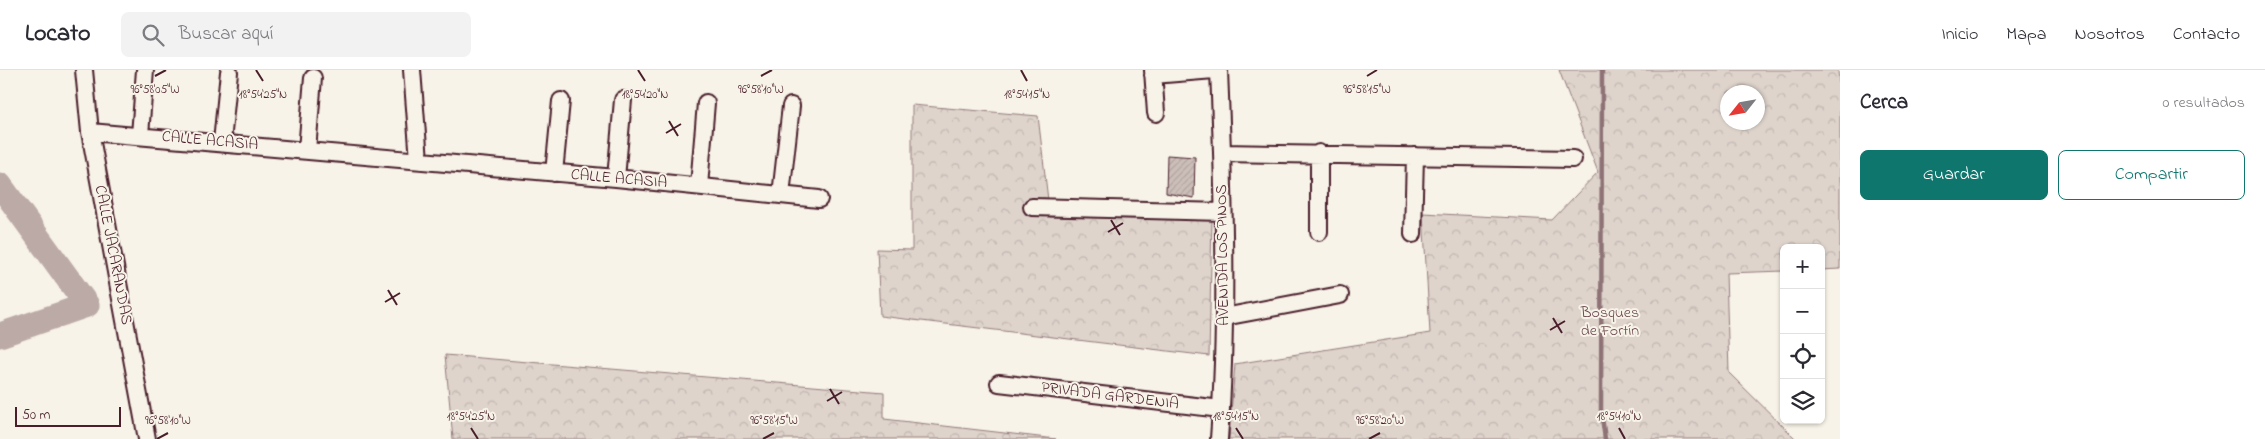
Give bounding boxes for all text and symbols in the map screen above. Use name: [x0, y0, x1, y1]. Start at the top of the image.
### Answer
search box: [121, 12, 471, 57]
text: Locato: [25, 17, 91, 52]
icon: search: [139, 21, 167, 49]
text: Buscar aquí: [179, 21, 274, 48]
text: Inicio: [1941, 22, 1978, 48]
text: Mapa: [2006, 22, 2047, 48]
text: Nosotros: [2075, 22, 2145, 48]
text: Contacto: [2173, 22, 2240, 48]
text: 96°58'05"W: [131, 81, 179, 99]
text: 96°58'10"W: [738, 81, 784, 99]
text: 96°58'15"W: [1343, 81, 1391, 99]
north arrow: [1720, 85, 1765, 130]
text: 18°54'25"N: [239, 86, 287, 104]
text: 18°54'20"N: [622, 86, 668, 104]
text: 18°54'15"N: [1004, 86, 1050, 104]
text: Cerca: [1860, 88, 1908, 118]
text: 0 resultados: [2163, 91, 2245, 115]
street label: CALLE ACASIA: [161, 125, 259, 157]
button: Guardar: [1860, 150, 2048, 200]
button: Compartir: [2058, 150, 2245, 200]
street label: CALLE ACASIA: [570, 163, 668, 195]
street label: CALLE JACARANDAS: [88, 183, 138, 327]
street label: AVENIDA LOS PINOS: [1210, 184, 1236, 326]
map controls: [1780, 244, 1825, 424]
button: +: [1780, 244, 1825, 289]
button: −: [1780, 289, 1825, 334]
park label: Bosques de Fortín: [1580, 301, 1639, 343]
button: locate: [1780, 334, 1825, 379]
street label: PRIVADA GARDENIA: [1040, 376, 1180, 416]
button: layers: [1780, 379, 1825, 424]
scale bar: [15, 404, 121, 427]
text: 50 m: [22, 405, 50, 426]
text: 18°54'25"N: [447, 408, 495, 426]
text: 18°54'15"N: [1213, 408, 1259, 426]
text: 18°54'10"N: [1597, 408, 1641, 426]
text: 96°58'10"W: [145, 412, 191, 430]
text: 96°58'15"W: [750, 412, 798, 430]
text: 96°58'20"W: [1356, 412, 1404, 430]

